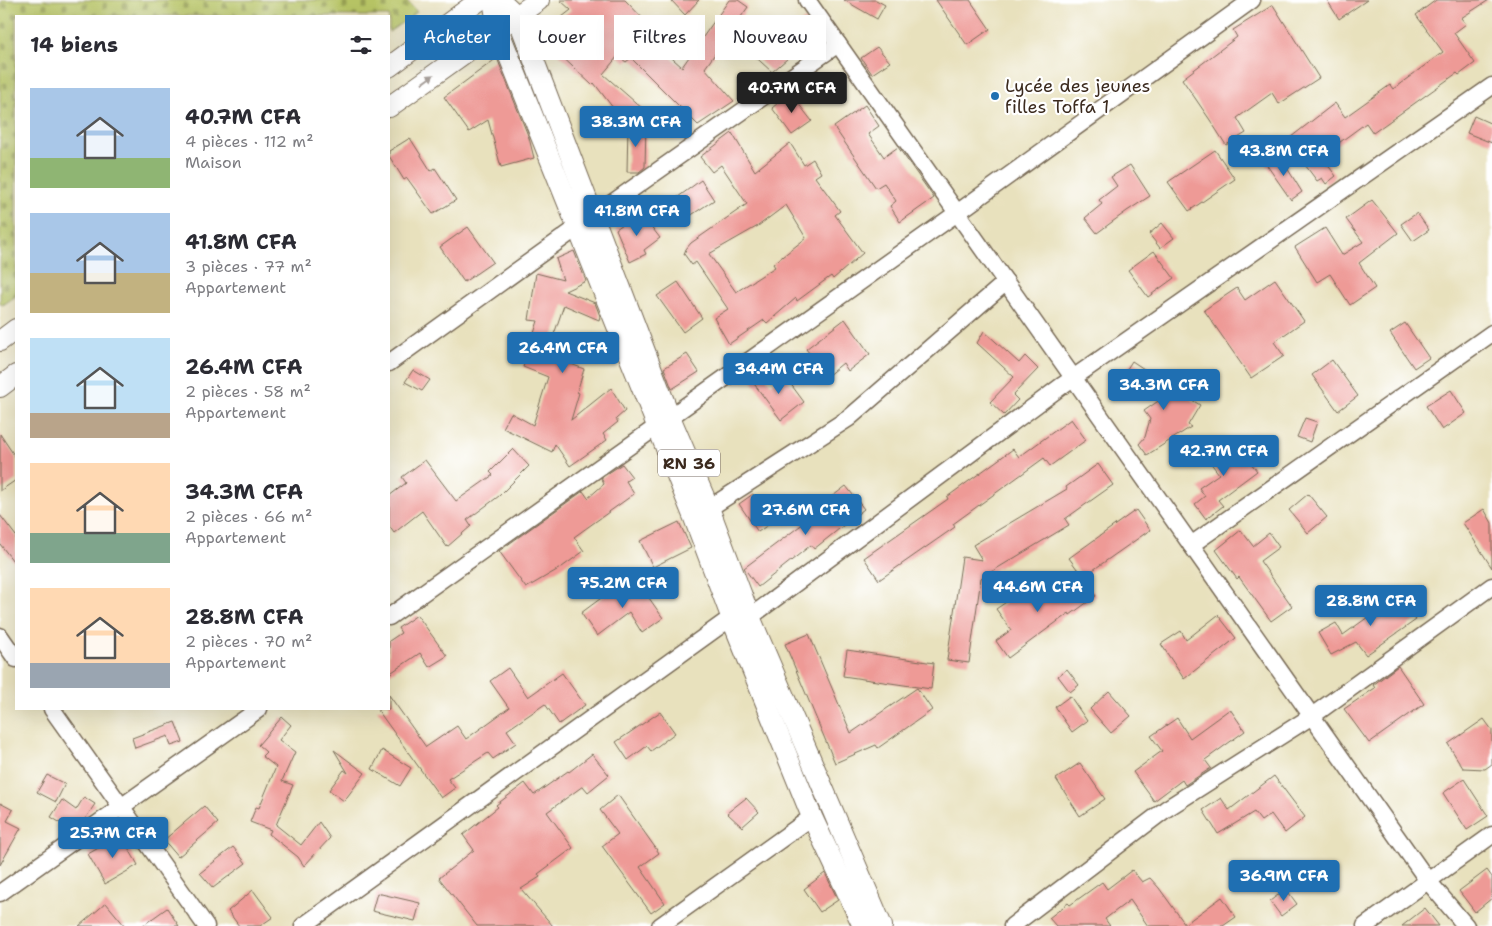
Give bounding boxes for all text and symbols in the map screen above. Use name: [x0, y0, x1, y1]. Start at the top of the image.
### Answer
chip: Acheter: [405, 15, 510, 60]
chip: Louer: [520, 15, 604, 60]
chip: Filtres: [614, 15, 705, 60]
chip: Nouveau: [715, 15, 826, 60]
text: 14 biens: [30, 31, 118, 59]
icon: filters: [347, 31, 375, 59]
pin: 40.7M CFA: [735, 72, 849, 114]
one-way arrow: [421, 74, 435, 84]
place label: Lycée des jeunes filles Toffa 1: [1005, 74, 1151, 119]
text: 40.7M CFA: [748, 77, 836, 98]
marker: Lycée des jeunes filles Toffa 1: [989, 90, 1001, 102]
text: 40.7M CFA: [185, 103, 301, 131]
pin: 38.3M CFA: [579, 106, 693, 148]
icon: home: [70, 108, 130, 168]
text: 38.3M CFA: [591, 111, 681, 132]
text: 4 pièces · 112 m²: [185, 131, 314, 152]
pin: 43.8M CFA: [1227, 134, 1341, 177]
text: 43.8M CFA: [1239, 140, 1329, 161]
text: Maison: [185, 152, 242, 173]
pin: 41.8M CFA: [580, 194, 694, 237]
text: 41.8M CFA: [594, 200, 680, 221]
text: 41.8M CFA: [185, 228, 297, 256]
icon: home: [70, 233, 130, 293]
text: 3 pièces · 77 m²: [185, 256, 312, 277]
text: Appartement: [185, 277, 286, 298]
pin: 26.4M CFA: [506, 332, 620, 374]
text: 26.4M CFA: [518, 337, 608, 358]
pin: 34.4M CFA: [722, 352, 836, 395]
text: 26.4M CFA: [185, 353, 303, 381]
icon: home: [70, 358, 130, 418]
text: 34.4M CFA: [734, 358, 824, 379]
pin: 34.3M CFA: [1107, 368, 1221, 411]
text: 34.3M CFA: [1119, 374, 1209, 395]
text: 2 pièces · 58 m²: [185, 381, 311, 402]
text: Appartement: [185, 402, 286, 423]
pin: 42.7M CFA: [1167, 434, 1281, 477]
text: 42.7M CFA: [1180, 440, 1268, 461]
road number: RN 36: [658, 449, 720, 476]
text: 34.3M CFA: [185, 478, 303, 506]
icon: home: [70, 483, 130, 543]
pin: 27.6M CFA: [749, 494, 863, 536]
text: 27.6M CFA: [762, 499, 850, 520]
text: 2 pièces · 66 m²: [185, 506, 312, 527]
text: Appartement: [185, 527, 286, 548]
pin: 75.2M CFA: [566, 566, 680, 609]
pin: 44.6M CFA: [981, 570, 1095, 613]
text: 75.2M CFA: [579, 572, 667, 593]
text: 44.6M CFA: [993, 576, 1083, 597]
pin: 28.8M CFA: [1314, 584, 1428, 627]
text: 28.8M CFA: [1326, 590, 1416, 611]
text: 28.8M CFA: [185, 603, 304, 631]
icon: home: [70, 608, 130, 668]
text: 2 pièces · 70 m²: [185, 631, 312, 652]
text: Appartement: [185, 652, 286, 673]
pin: 25.7M CFA: [56, 816, 170, 859]
text: 25.7M CFA: [69, 822, 157, 843]
pin: 36.9M CFA: [1227, 860, 1341, 902]
text: 36.9M CFA: [1240, 865, 1328, 886]

